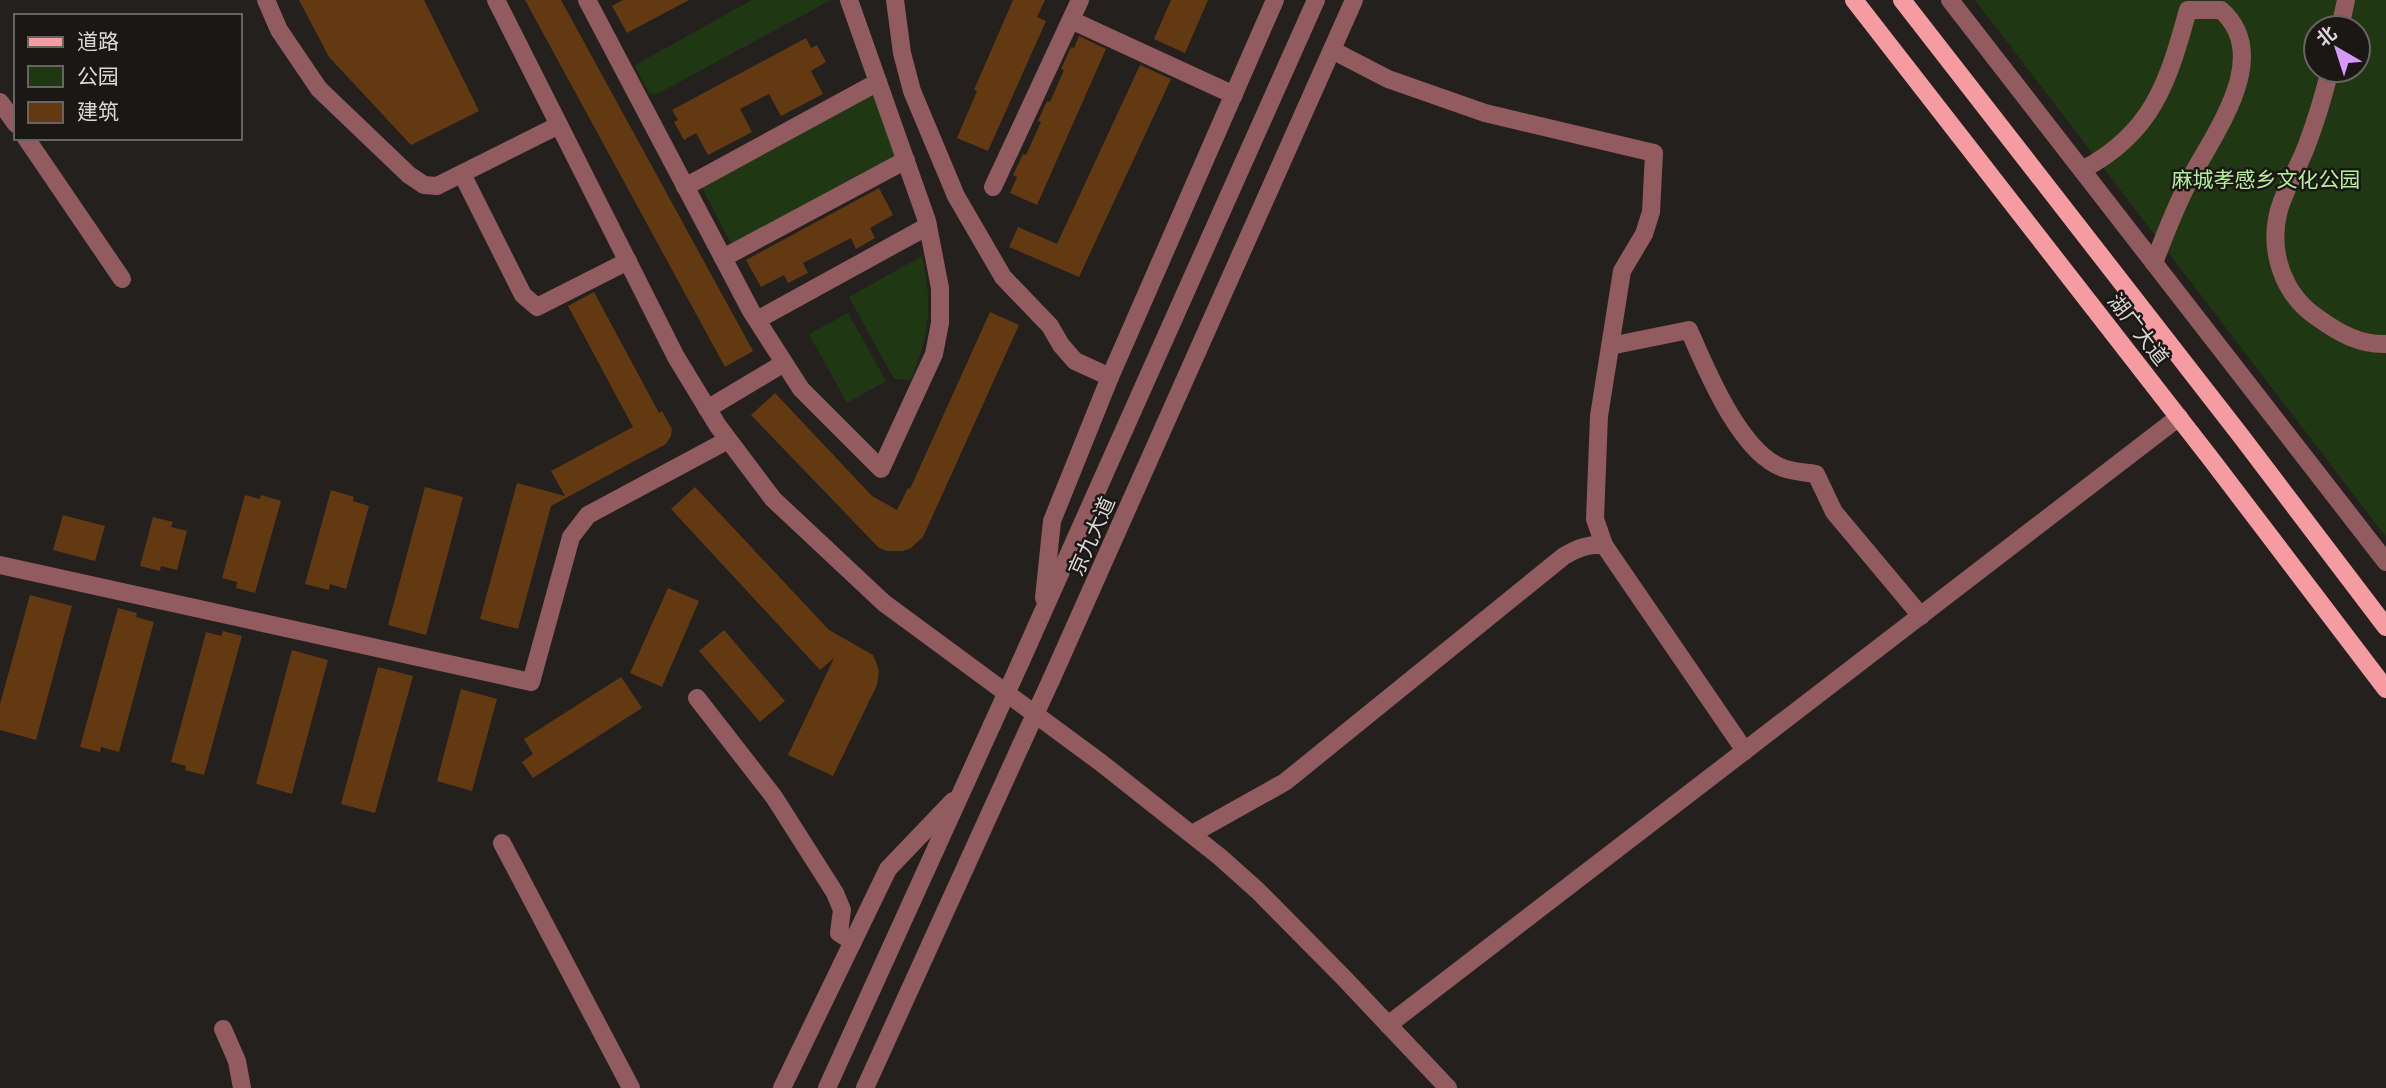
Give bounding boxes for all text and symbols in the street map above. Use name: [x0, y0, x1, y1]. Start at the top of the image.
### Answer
legend: [14, 14, 242, 140]
north arrow: [2302, 14, 2372, 84]
text: 北: [2311, 20, 2341, 50]
text: 道路: [77, 28, 119, 54]
text: 公园: [77, 63, 119, 89]
text: 建筑: [77, 98, 119, 124]
park label: 麻城孝感乡文化公园: [2172, 166, 2361, 192]
street label: 湖广大道: [2103, 288, 2175, 370]
street label: 京九大道: [1062, 492, 1120, 580]

